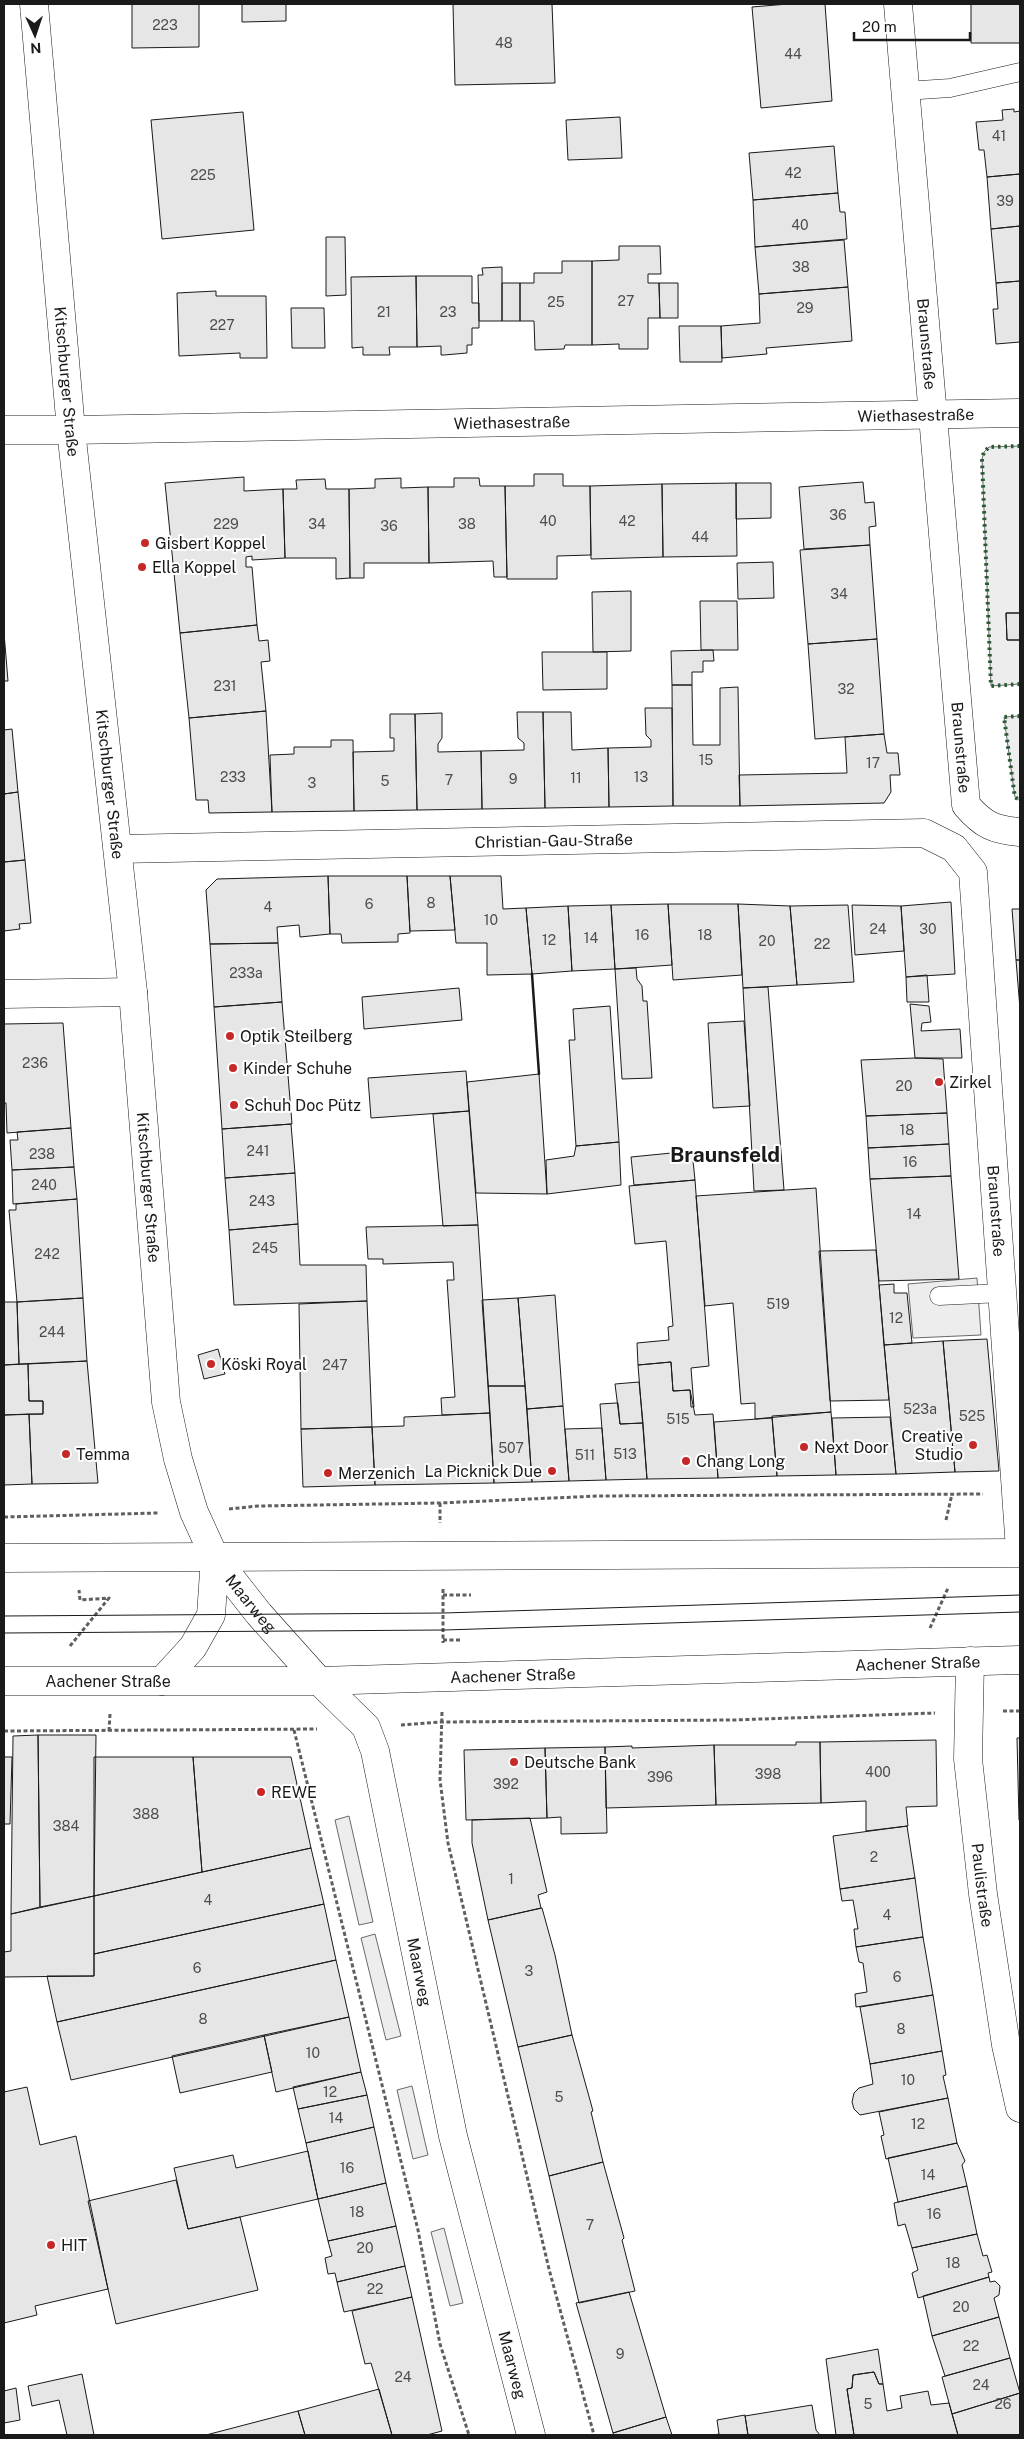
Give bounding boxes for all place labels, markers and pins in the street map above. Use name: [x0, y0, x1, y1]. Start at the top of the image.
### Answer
place label: Gisbert Koppel: [155, 534, 266, 553]
marker: Gisbert Koppel: [139, 537, 151, 549]
place label: Ella Koppel: [152, 558, 236, 577]
marker: Ella Koppel: [136, 561, 148, 573]
place label: Optik Steilberg: [240, 1027, 353, 1046]
marker: Optik Steilberg: [224, 1030, 236, 1042]
place label: Kinder Schuhe: [243, 1059, 352, 1078]
marker: Kinder Schuhe: [227, 1062, 239, 1074]
place label: Zirkel: [949, 1073, 992, 1092]
marker: Zirkel: [933, 1076, 945, 1088]
place label: Schuh Doc Pütz: [244, 1096, 361, 1115]
marker: Schuh Doc Pütz: [228, 1099, 240, 1111]
place label: Köski Royal: [221, 1355, 307, 1374]
marker: Köski Royal: [205, 1358, 217, 1370]
place label: Creative Studio: [901, 1427, 963, 1464]
place label: Next Door: [814, 1438, 889, 1457]
marker: Creative Studio: [967, 1439, 979, 1451]
marker: Next Door: [798, 1441, 810, 1453]
place label: Temma: [76, 1445, 130, 1464]
marker: Temma: [60, 1448, 72, 1460]
place label: Chang Long: [696, 1452, 785, 1471]
marker: Chang Long: [680, 1455, 692, 1467]
place label: La Picknick Due: [424, 1462, 542, 1481]
place label: Merzenich: [338, 1464, 415, 1483]
marker: La Picknick Due: [546, 1465, 558, 1477]
marker: Merzenich: [322, 1467, 334, 1479]
place label: Deutsche Bank: [524, 1753, 636, 1772]
marker: Deutsche Bank: [508, 1756, 520, 1768]
place label: REWE: [271, 1783, 317, 1802]
marker: REWE: [255, 1786, 267, 1798]
place label: HIT: [61, 2236, 88, 2255]
marker: HIT: [45, 2239, 57, 2251]

